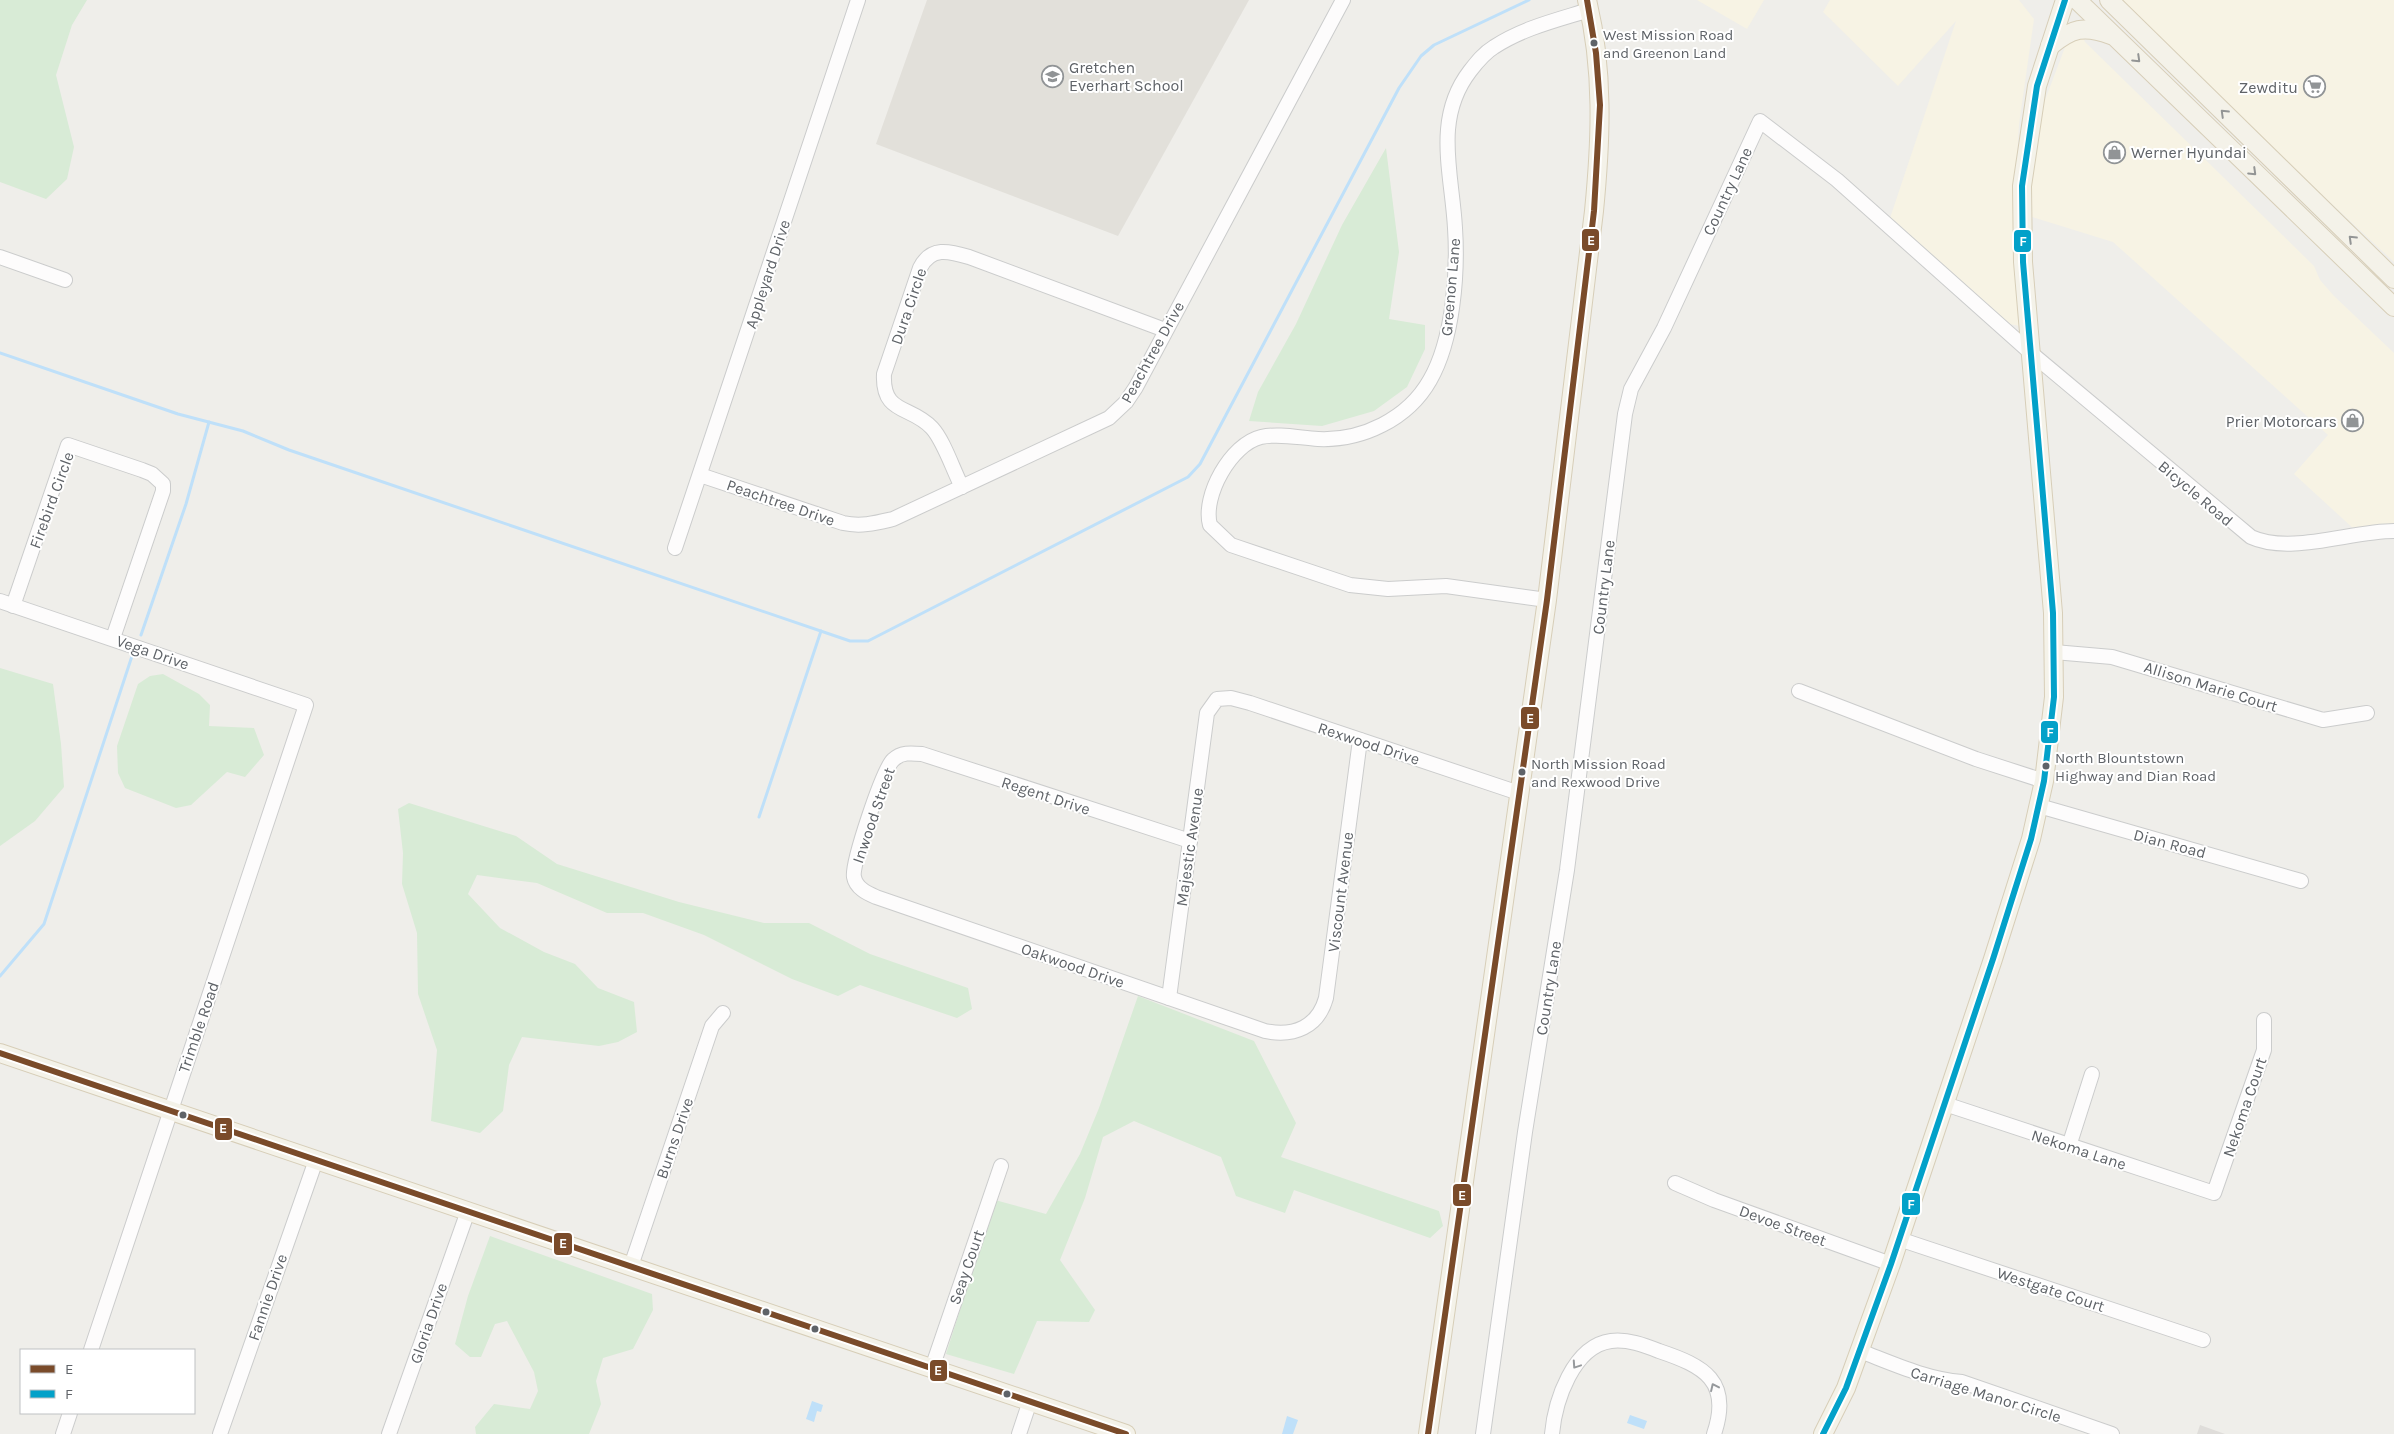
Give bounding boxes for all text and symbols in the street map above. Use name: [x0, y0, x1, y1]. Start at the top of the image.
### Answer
place label: West Mission Road and Greenon Land: [1603, 26, 1733, 62]
marker: West Mission Road and Greenon Land: [1589, 38, 1599, 48]
one-way arrow: [2131, 53, 2140, 62]
place label: Gretchen Everhart School: [1069, 58, 1184, 95]
school or university icon: Gretchen Everhart School: [1041, 64, 1065, 88]
supermarket icon: Zewditu: [2302, 75, 2326, 99]
place label: Zewditu: [2239, 78, 2298, 97]
one-way arrow: [2220, 110, 2229, 119]
shop icon: Werner Hyundai: [2103, 140, 2127, 164]
place label: Werner Hyundai: [2131, 143, 2247, 162]
street label: Country Lane: [1699, 144, 1756, 238]
one-way arrow: [2247, 166, 2256, 175]
street label: Appleyard Drive: [741, 217, 794, 331]
line badge: E: [1581, 228, 1600, 252]
line badge: F: [2013, 229, 2032, 253]
text: E: [1587, 232, 1595, 249]
text: F: [2019, 233, 2027, 250]
one-way arrow: [2349, 236, 2358, 245]
street label: Greenon Lane: [1437, 237, 1464, 337]
street label: Dura Circle: [886, 265, 930, 347]
street label: Peachtree Drive: [1117, 298, 1188, 406]
shop icon: Prier Motorcars: [2341, 409, 2365, 433]
place label: Prier Motorcars: [2226, 412, 2337, 431]
street label: Firebird Circle: [25, 449, 78, 551]
street label: Bicycle Road: [2154, 457, 2237, 530]
street label: Peachtree Drive: [724, 475, 837, 530]
street label: Country Lane: [1588, 539, 1619, 635]
street label: Vega Drive: [114, 631, 192, 674]
street label: Allison Marie Court: [2142, 657, 2280, 716]
line badge: E: [1520, 706, 1540, 730]
text: E: [1526, 710, 1534, 727]
street label: Rexwood Drive: [1316, 718, 1422, 769]
line badge: F: [2040, 720, 2059, 744]
text: F: [2046, 724, 2054, 741]
place label: North Blountstown Highway and Dian Road: [2055, 749, 2216, 785]
place label: North Mission Road and Rexwood Drive: [1531, 755, 1666, 791]
marker: North Blountstown Highway and Dian Road: [2041, 761, 2051, 771]
street label: Inwood Street: [848, 765, 899, 866]
marker: North Mission Road and Rexwood Drive: [1517, 767, 1527, 777]
street label: Regent Drive: [999, 772, 1093, 819]
street label: Majestic Avenue: [1172, 787, 1207, 908]
street label: Dian Road: [2131, 825, 2208, 862]
street label: Viscount Avenue: [1324, 831, 1357, 953]
street label: Oakwood Drive: [1019, 939, 1127, 992]
street label: Country Lane: [1532, 940, 1565, 1037]
street label: Trimble Road: [174, 979, 223, 1075]
street label: Nekoma Court: [2218, 1055, 2270, 1160]
street label: Burns Drive: [652, 1095, 697, 1181]
unlabelled marker: [178, 1110, 188, 1120]
line badge: E: [214, 1117, 233, 1141]
text: E: [219, 1120, 227, 1137]
street label: Nekoma Lane: [2029, 1125, 2129, 1174]
line badge: E: [1452, 1183, 1472, 1207]
text: E: [1458, 1187, 1466, 1204]
line badge: F: [1901, 1192, 1921, 1216]
text: F: [1907, 1196, 1915, 1213]
street label: Devoe Street: [1737, 1201, 1829, 1250]
street label: Seay Court: [945, 1227, 988, 1307]
line badge: E: [553, 1232, 573, 1256]
text: E: [559, 1235, 567, 1252]
street label: Fannie Drive: [244, 1251, 291, 1343]
street label: Westgate Court: [1994, 1263, 2107, 1316]
street label: Gloria Drive: [406, 1280, 451, 1366]
unlabelled marker: [761, 1307, 771, 1317]
unlabelled marker: [810, 1324, 820, 1334]
legend: [20, 1349, 195, 1414]
line badge: E: [929, 1359, 948, 1382]
one-way arrow: [1573, 1359, 1582, 1368]
text: E: [65, 1360, 73, 1378]
text: E: [934, 1362, 942, 1379]
street label: Carriage Manor Circle: [1908, 1363, 2063, 1426]
one-way arrow: [1710, 1383, 1721, 1392]
text: F: [65, 1385, 73, 1403]
unlabelled marker: [1002, 1389, 1012, 1399]

